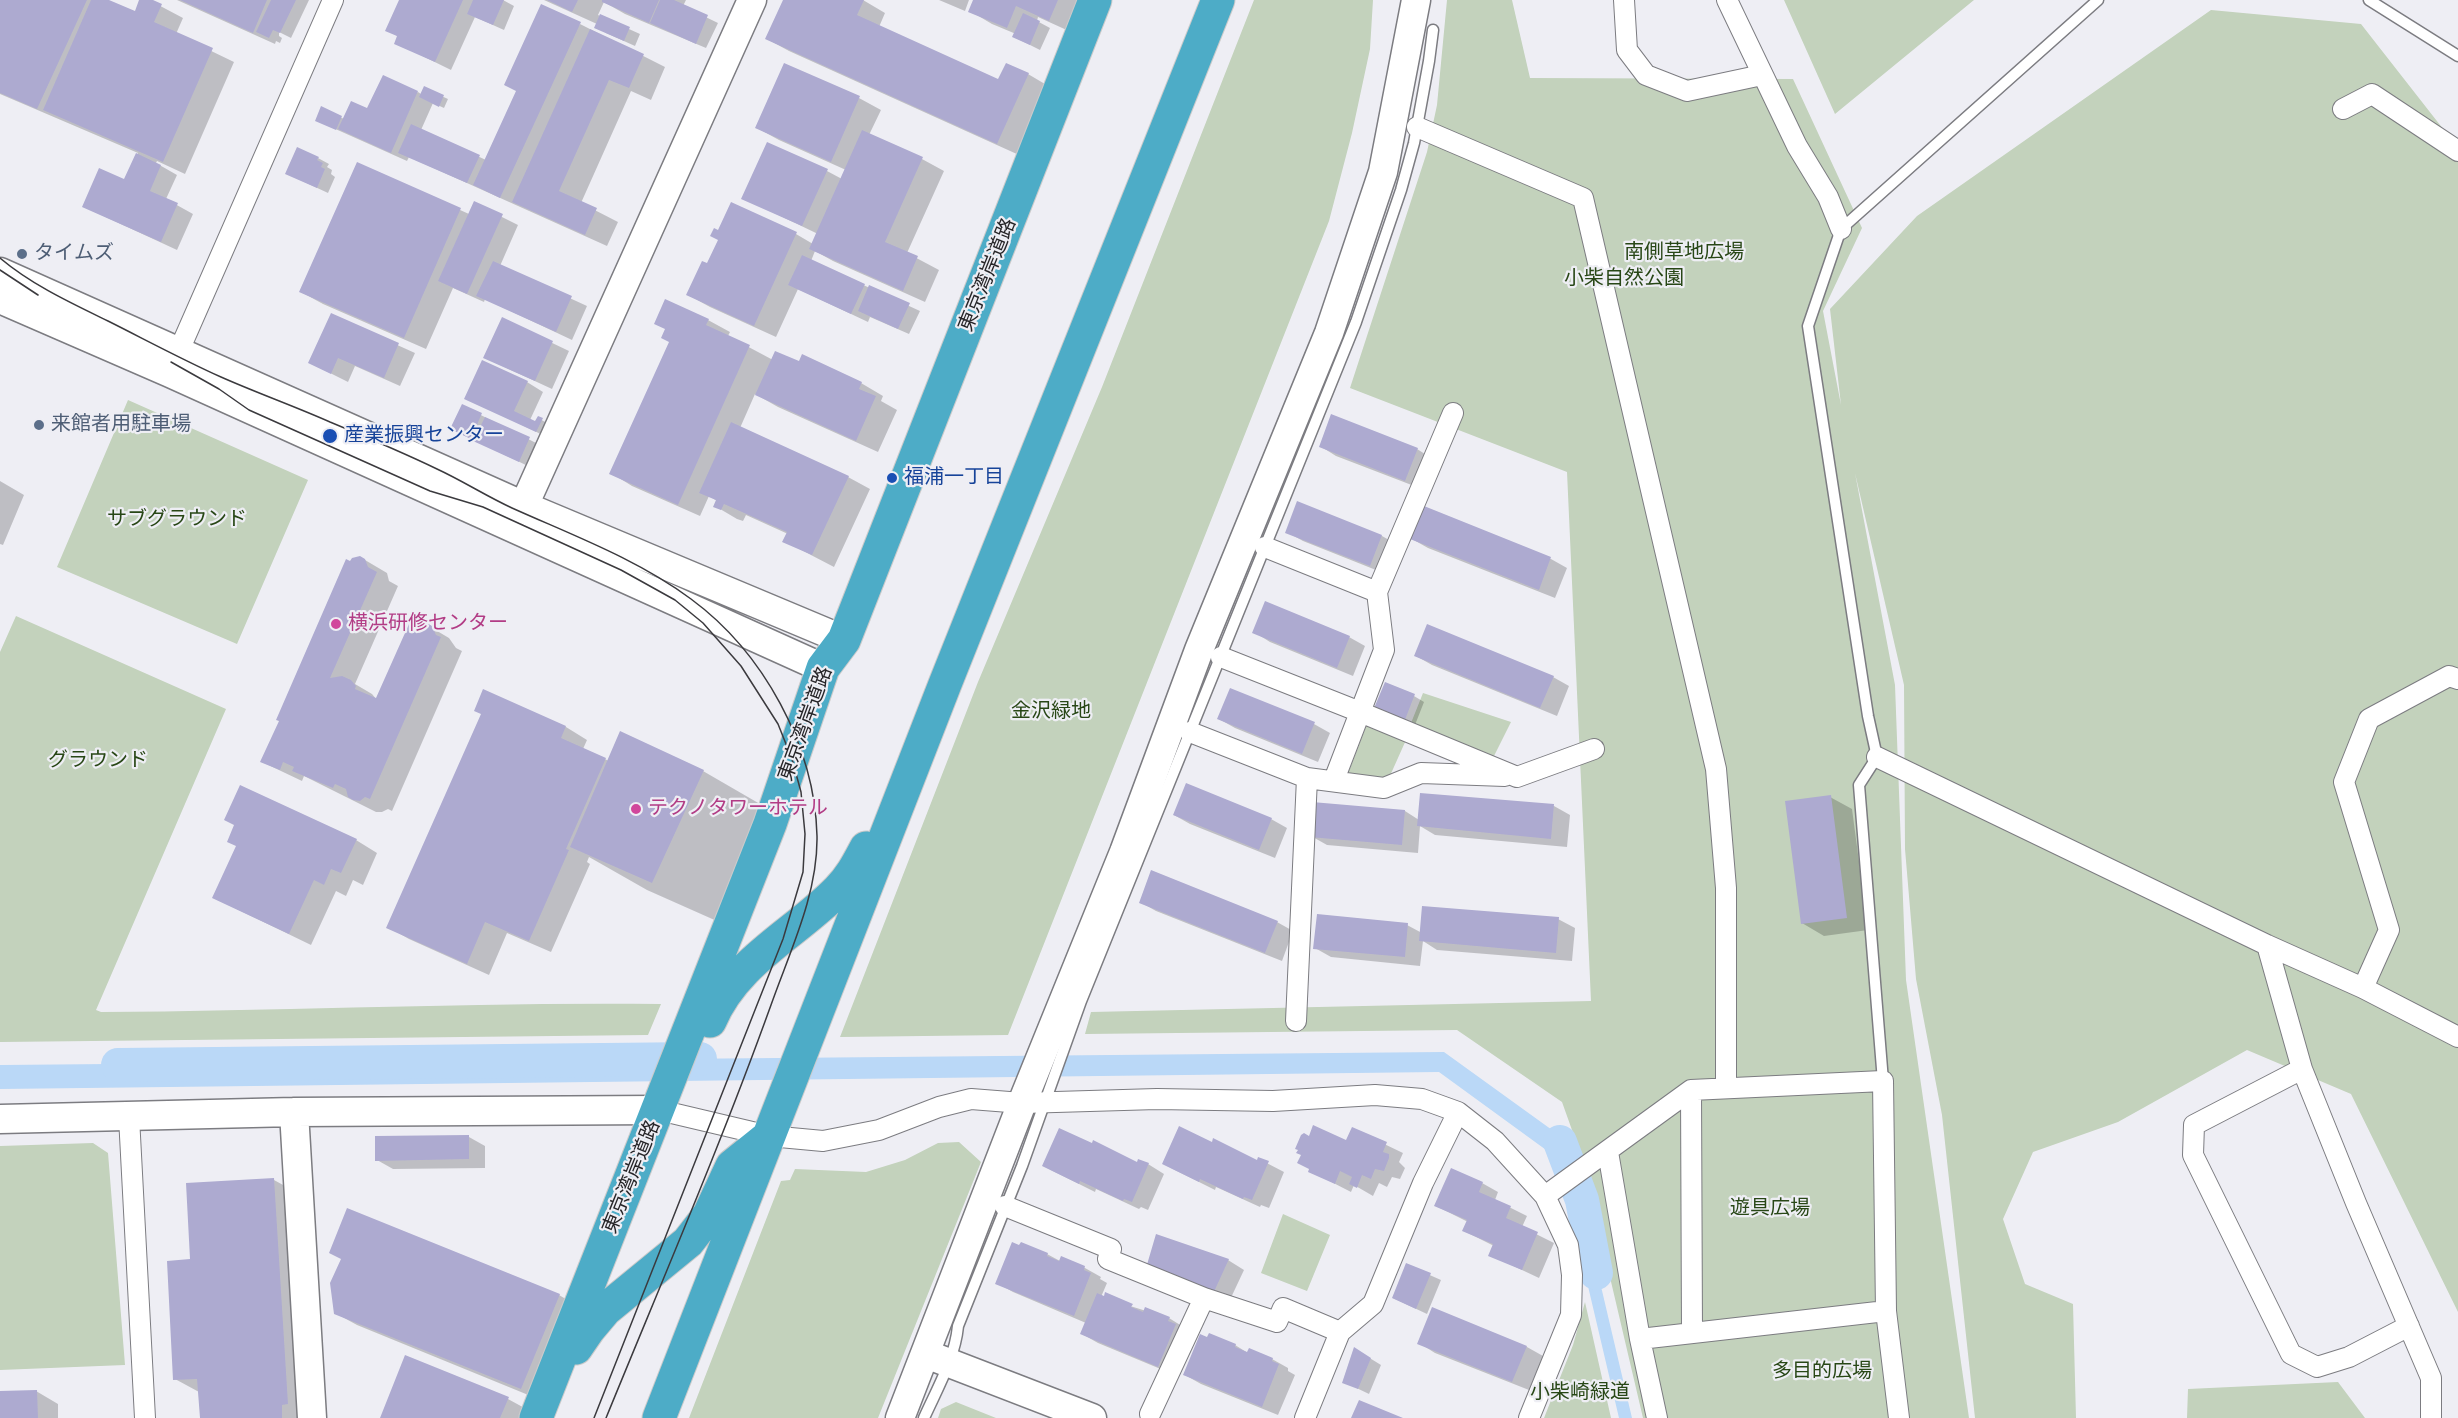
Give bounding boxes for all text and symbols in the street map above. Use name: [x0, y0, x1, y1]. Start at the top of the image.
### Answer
street label: 東京湾岸道路: [954, 215, 1022, 335]
park label: 南側草地広場: [1624, 241, 1744, 265]
place label: タイムズ: [34, 242, 114, 266]
marker: タイムズ: [15, 247, 29, 261]
park label: 小柴自然公園: [1564, 267, 1684, 291]
place label: 来館者用駐車場: [51, 413, 191, 437]
marker: 来館者用駐車場: [32, 418, 46, 432]
place label: 産業振興センター: [344, 424, 504, 448]
marker: 産業振興センター: [321, 427, 339, 445]
place label: 福浦一丁目: [904, 466, 1004, 490]
marker: 福浦一丁目: [885, 471, 899, 485]
park label: サブグラウンド: [107, 508, 247, 532]
place label: 横浜研修センター: [348, 612, 508, 636]
marker: 横浜研修センター: [329, 617, 343, 631]
street label: 東京湾岸道路: [774, 664, 838, 784]
park label: 金沢緑地: [1011, 700, 1091, 724]
park label: グラウンド: [48, 749, 148, 773]
place label: テクノタワーホテル: [648, 797, 828, 821]
marker: テクノタワーホテル: [629, 802, 643, 816]
street label: 東京湾岸道路: [598, 1117, 666, 1237]
park label: 遊具広場: [1730, 1197, 1810, 1221]
park label: 多目的広場: [1772, 1360, 1872, 1384]
park label: 小柴崎緑道: [1530, 1381, 1630, 1405]

